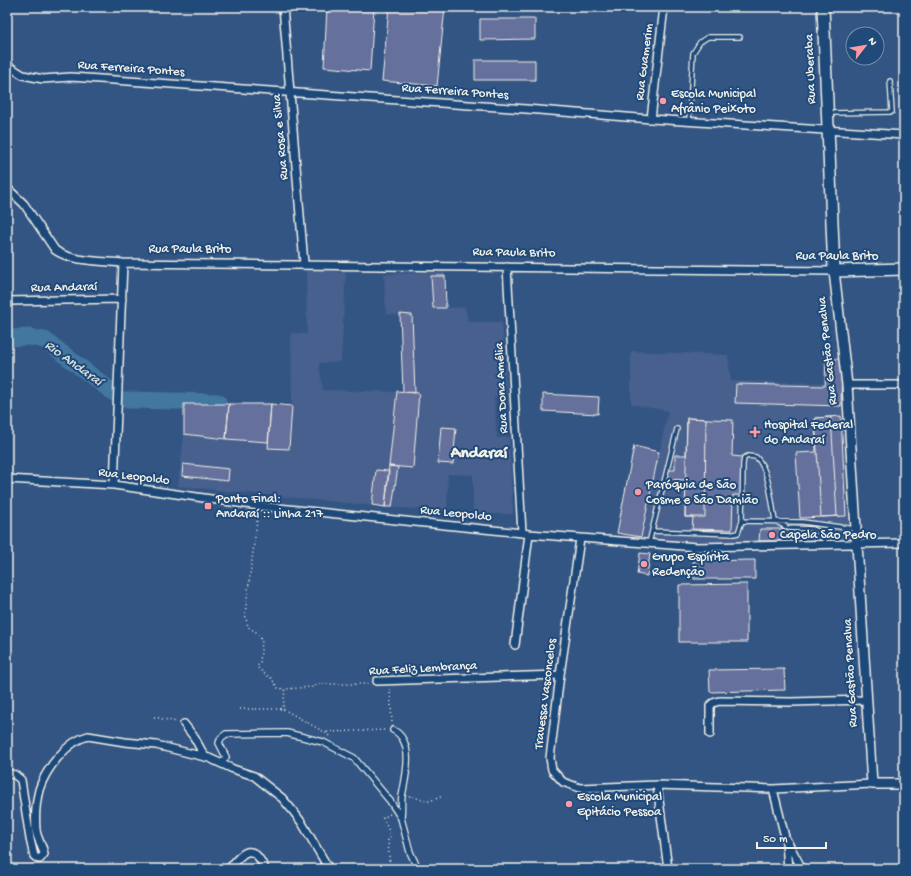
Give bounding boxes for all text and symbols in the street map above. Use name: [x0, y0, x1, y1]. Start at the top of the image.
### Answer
street label: Rua Guamerim: [633, 23, 657, 101]
north arrow: [845, 26, 885, 66]
street label: Rua Uberaba: [802, 33, 820, 104]
text: N: [865, 36, 879, 48]
street label: Rua Ferreira Pontes: [77, 58, 186, 80]
street label: Rua Ferreira Pontes: [401, 81, 510, 103]
place label: Escola Municipal Afrânio Peixoto: [671, 87, 756, 117]
street label: Rua Rosa e Silva: [270, 93, 292, 181]
marker: Escola Municipal Afrânio Peixoto: [658, 96, 668, 106]
street label: Rua Paula Brito: [149, 242, 232, 257]
street label: Rua Paula Brito: [472, 245, 556, 261]
street label: Rua Paula Brito: [796, 249, 879, 264]
street label: Rua Andaraí: [31, 280, 99, 296]
street label: Rua Gastão Penalva: [815, 295, 841, 406]
water label: Rio Andaraí: [41, 337, 108, 392]
street label: Rua Dona Amélia: [492, 341, 512, 434]
place label: Hospital Federal do Andaraí: [764, 418, 853, 448]
marker: Hospital Federal do Andaraí: [749, 426, 761, 438]
district label: Andaraí: [450, 444, 509, 464]
street label: Rua Leopoldo: [97, 465, 171, 489]
place label: Paróquia de São Cosme e São Damião: [645, 478, 758, 508]
marker: Paróquia de São Cosme e São Damião: [633, 487, 643, 497]
place label: Ponto Final: Andaraí :: Linha 217: [215, 492, 324, 522]
marker: Ponto Final: Andaraí :: Linha 217: [203, 501, 213, 511]
street label: Rua Leopoldo: [420, 503, 493, 525]
place label: Capela São Pedro: [780, 528, 877, 543]
marker: Capela São Pedro: [767, 530, 777, 540]
place label: Grupo Espírita Redenção: [652, 550, 730, 580]
marker: Grupo Espírita Redenção: [639, 559, 649, 569]
street label: Rua Gastão Penalva: [841, 617, 861, 728]
street label: Travessa Vasconcelos: [532, 637, 560, 751]
street label: Rua Feliz Lembrança: [369, 659, 478, 679]
place label: Escola Municipal Epitácio Pessoa: [577, 790, 662, 820]
marker: Escola Municipal Epitácio Pessoa: [564, 799, 574, 809]
scale bar: [757, 824, 826, 850]
text: 50 m: [763, 833, 788, 847]

